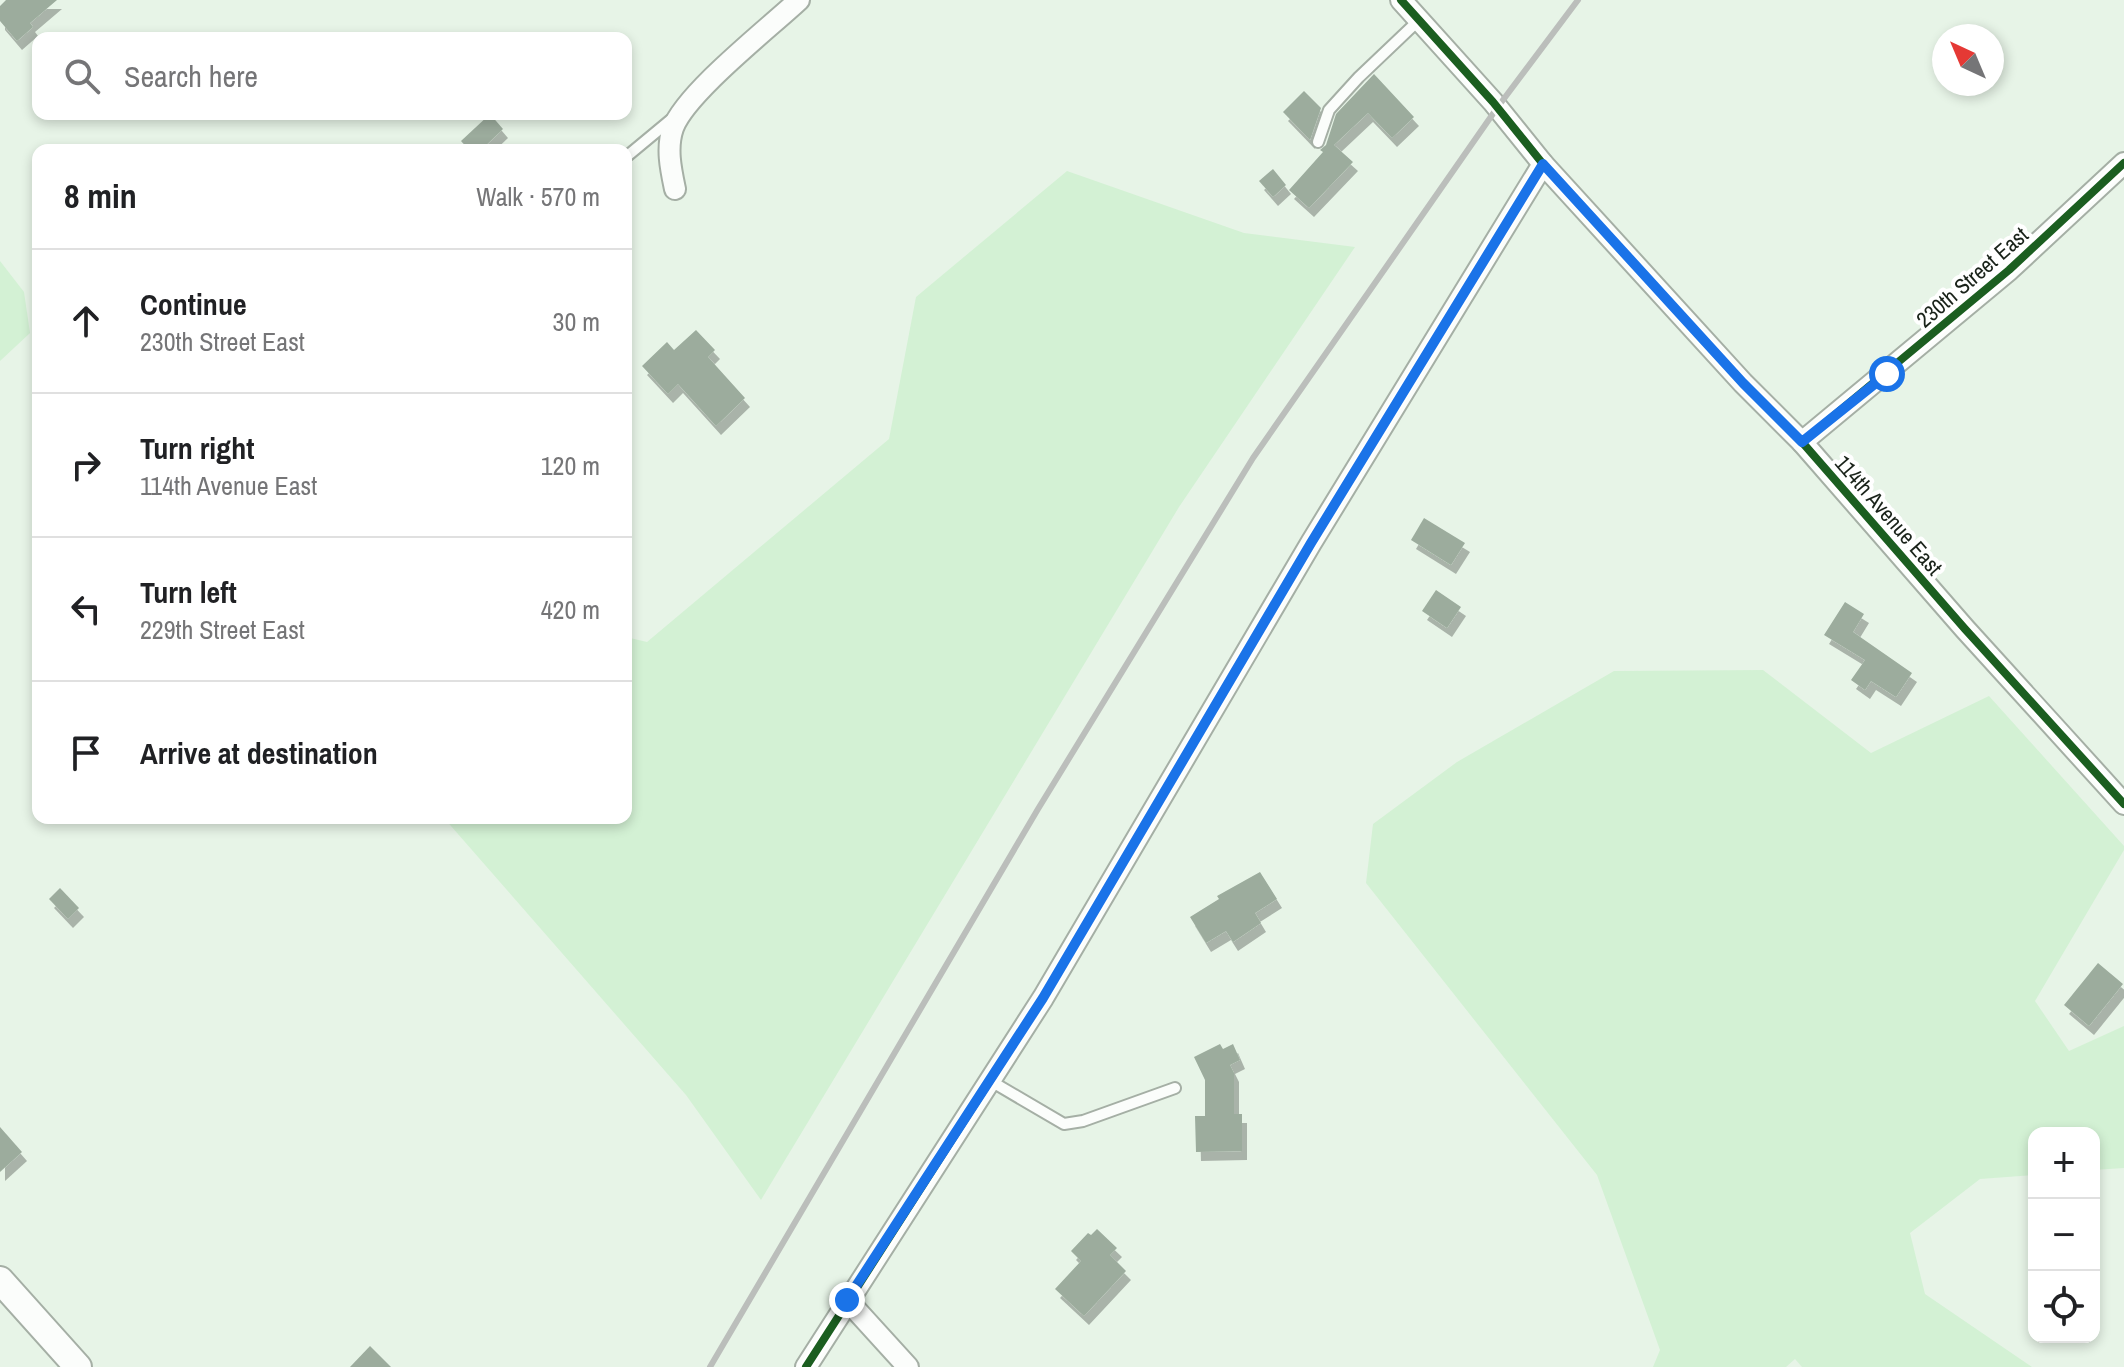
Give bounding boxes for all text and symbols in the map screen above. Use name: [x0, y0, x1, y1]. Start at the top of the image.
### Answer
north arrow: [1932, 24, 2004, 96]
search box: [32, 32, 632, 120]
icon: search: [60, 54, 104, 98]
text: Search here: [124, 56, 258, 96]
text: 8 min: [64, 173, 137, 219]
text: Walk · 570 m: [476, 179, 600, 214]
street label: 230th Street East: [1910, 220, 2034, 334]
text: Continue: [140, 284, 247, 324]
icon: ahead: [64, 299, 108, 343]
text: 30 m: [553, 304, 600, 339]
text: 230th Street East: [140, 324, 305, 359]
route start: [1869, 356, 1905, 392]
text: Turn right: [140, 428, 254, 468]
icon: right: [64, 443, 108, 487]
text: 120 m: [541, 448, 600, 483]
street label: 114th Avenue East: [1829, 449, 1949, 581]
text: 114th Avenue East: [140, 468, 317, 503]
text: Turn left: [140, 572, 237, 612]
icon: left: [64, 587, 108, 631]
text: 420 m: [541, 592, 600, 627]
text: 229th Street East: [140, 612, 305, 647]
icon: arrive: [64, 731, 108, 775]
text: Arrive at destination: [140, 733, 378, 773]
map controls: [2028, 1127, 2100, 1343]
button: +: [2028, 1127, 2100, 1199]
button: −: [2028, 1199, 2100, 1271]
button: locate: [2028, 1271, 2100, 1343]
route end: [829, 1282, 865, 1318]

